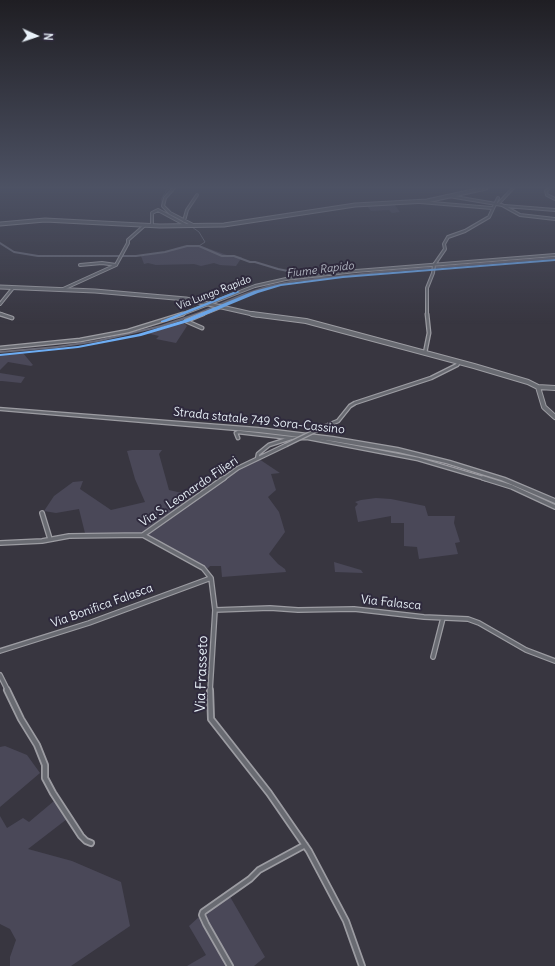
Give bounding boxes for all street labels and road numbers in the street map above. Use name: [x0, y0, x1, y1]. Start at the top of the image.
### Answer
street label: Via Lungo Rapido: [175, 273, 253, 313]
street label: Strada statale 749 Sora-Cassino: [173, 405, 345, 437]
street label: Via S. Leonardo Filieri: [137, 454, 241, 530]
street label: Via Bonifica Falasca: [49, 581, 155, 631]
street label: Via Falasca: [360, 593, 422, 613]
street label: Via Frasseto: [192, 635, 212, 713]

